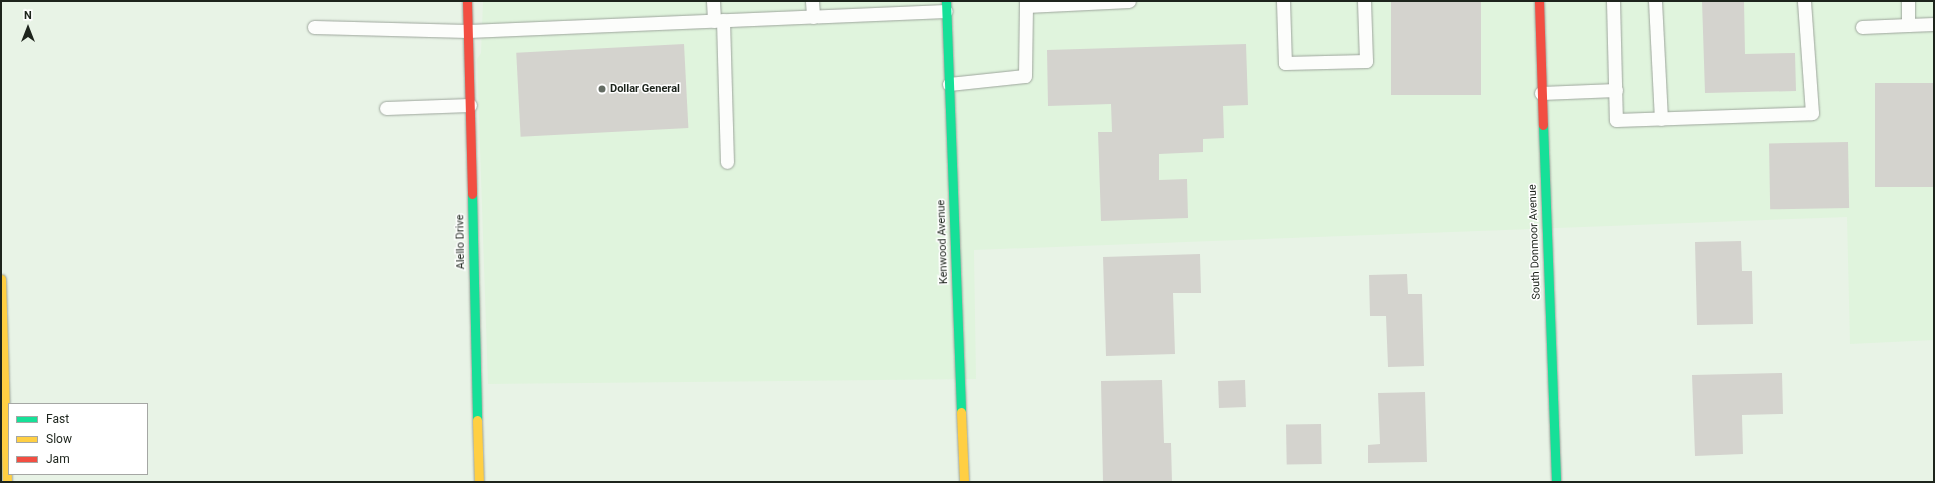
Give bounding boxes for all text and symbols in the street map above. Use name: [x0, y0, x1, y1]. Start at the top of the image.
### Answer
north arrow: [8, 8, 48, 48]
text: N: [24, 9, 32, 22]
place label: Dollar General: [610, 82, 680, 96]
marker: Dollar General: [597, 84, 607, 94]
street label: South Donmoor Avenue: [1526, 184, 1544, 300]
street label: Kenwood Avenue: [935, 200, 951, 284]
street label: Alello Drive: [454, 215, 468, 269]
legend: [8, 403, 148, 475]
text: Fast: [46, 412, 69, 426]
text: Slow: [46, 432, 72, 446]
text: Jam: [46, 452, 70, 466]

